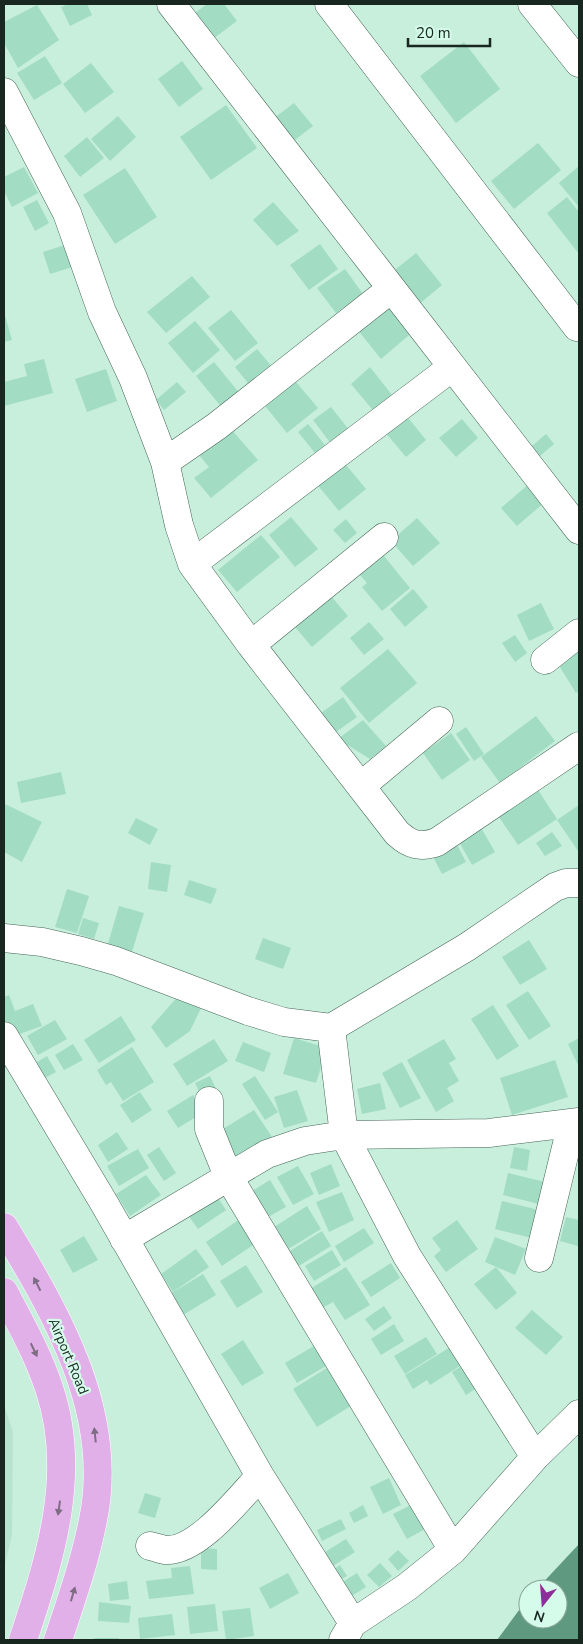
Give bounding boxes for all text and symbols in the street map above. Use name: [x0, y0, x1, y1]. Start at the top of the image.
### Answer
scale bar: [408, 15, 490, 47]
text: 20 m: [416, 23, 451, 43]
one-way arrow: [32, 1277, 41, 1291]
street label: Airport Road: [44, 1315, 93, 1397]
one-way arrow: [30, 1343, 38, 1358]
one-way arrow: [91, 1426, 99, 1442]
one-way arrow: [55, 1501, 63, 1517]
north arrow: [518, 1579, 568, 1629]
one-way arrow: [69, 1586, 77, 1601]
text: N: [532, 1605, 547, 1627]

